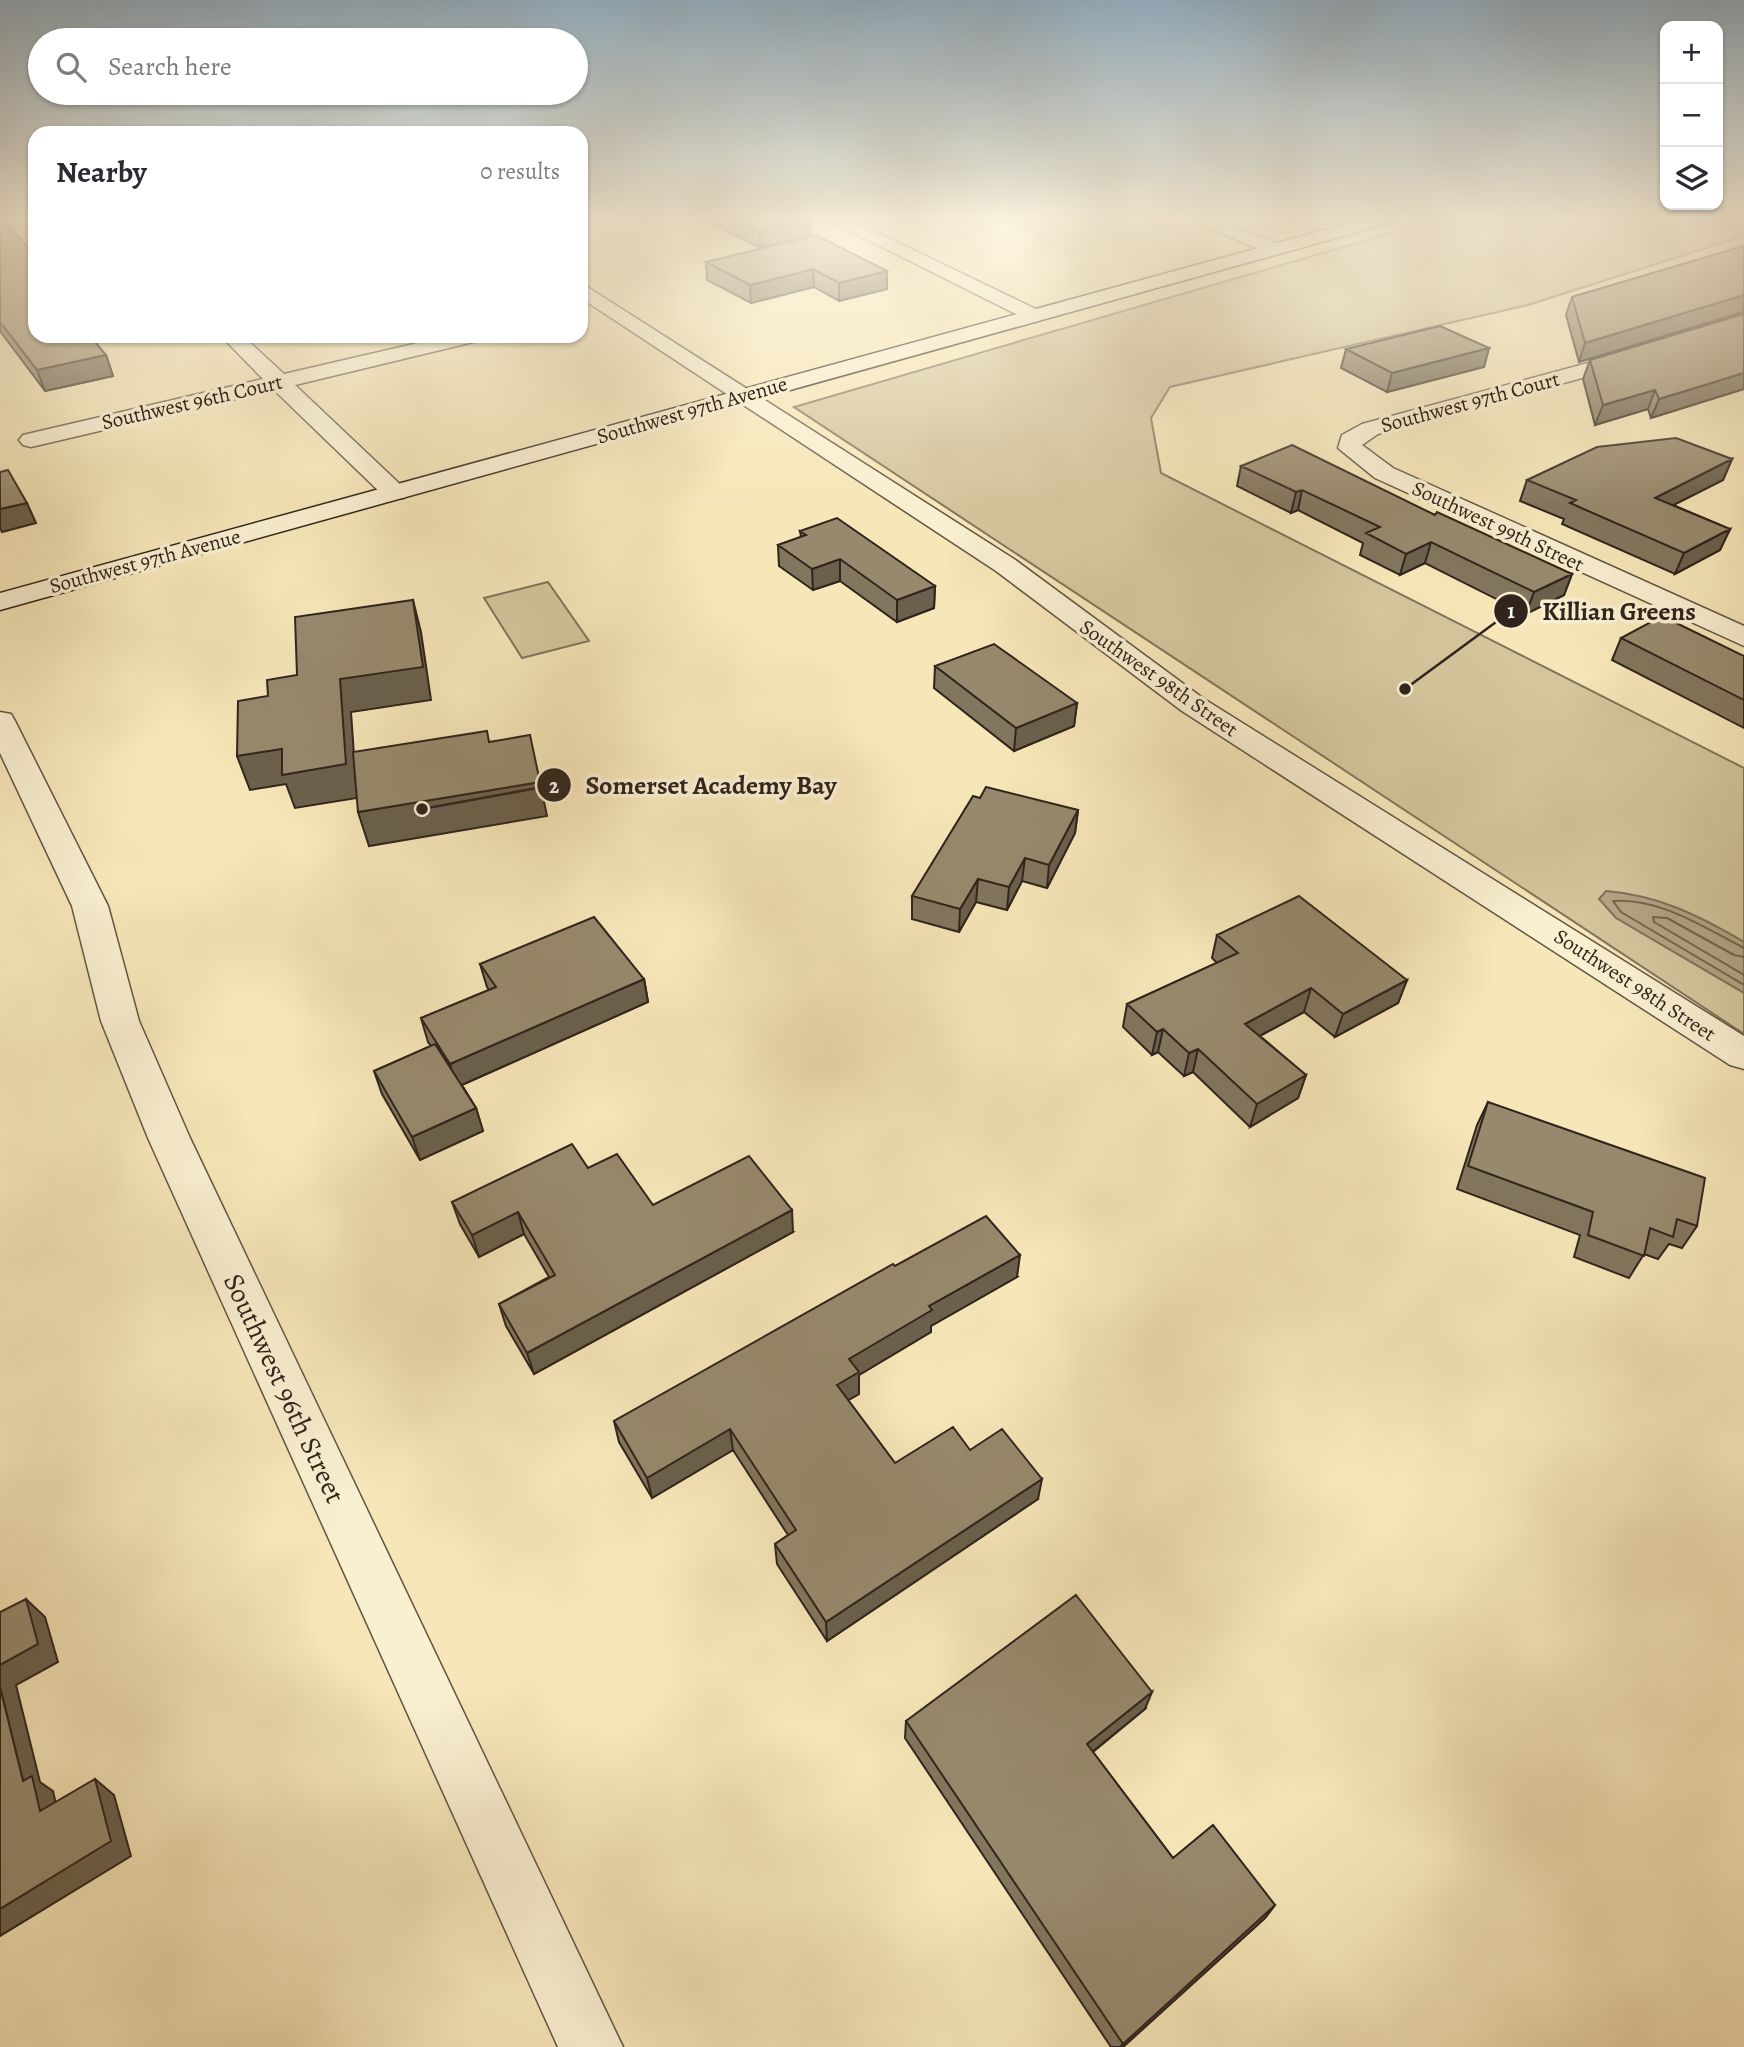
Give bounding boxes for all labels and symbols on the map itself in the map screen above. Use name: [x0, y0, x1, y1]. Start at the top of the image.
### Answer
street label: Southwest 97th Court: [1378, 365, 1562, 439]
street label: Southwest 96th Court: [99, 368, 285, 436]
street label: Southwest 97th Avenue: [594, 369, 790, 451]
street label: Southwest 99th Street: [1407, 474, 1589, 578]
street label: Southwest 97th Avenue: [46, 522, 244, 600]
callout: Killian Greens: [1493, 587, 1710, 634]
text: Killian Greens: [1542, 594, 1696, 629]
text: 1: [1507, 597, 1515, 625]
street label: Southwest 98th Street: [1074, 613, 1244, 743]
callout: Somerset Academy Bay: [537, 762, 851, 809]
text: Somerset Academy Bay: [585, 768, 837, 803]
text: 2: [549, 772, 559, 800]
street label: Southwest 98th Street: [1549, 922, 1721, 1048]
street label: Southwest 96th Street: [214, 1267, 354, 1509]

